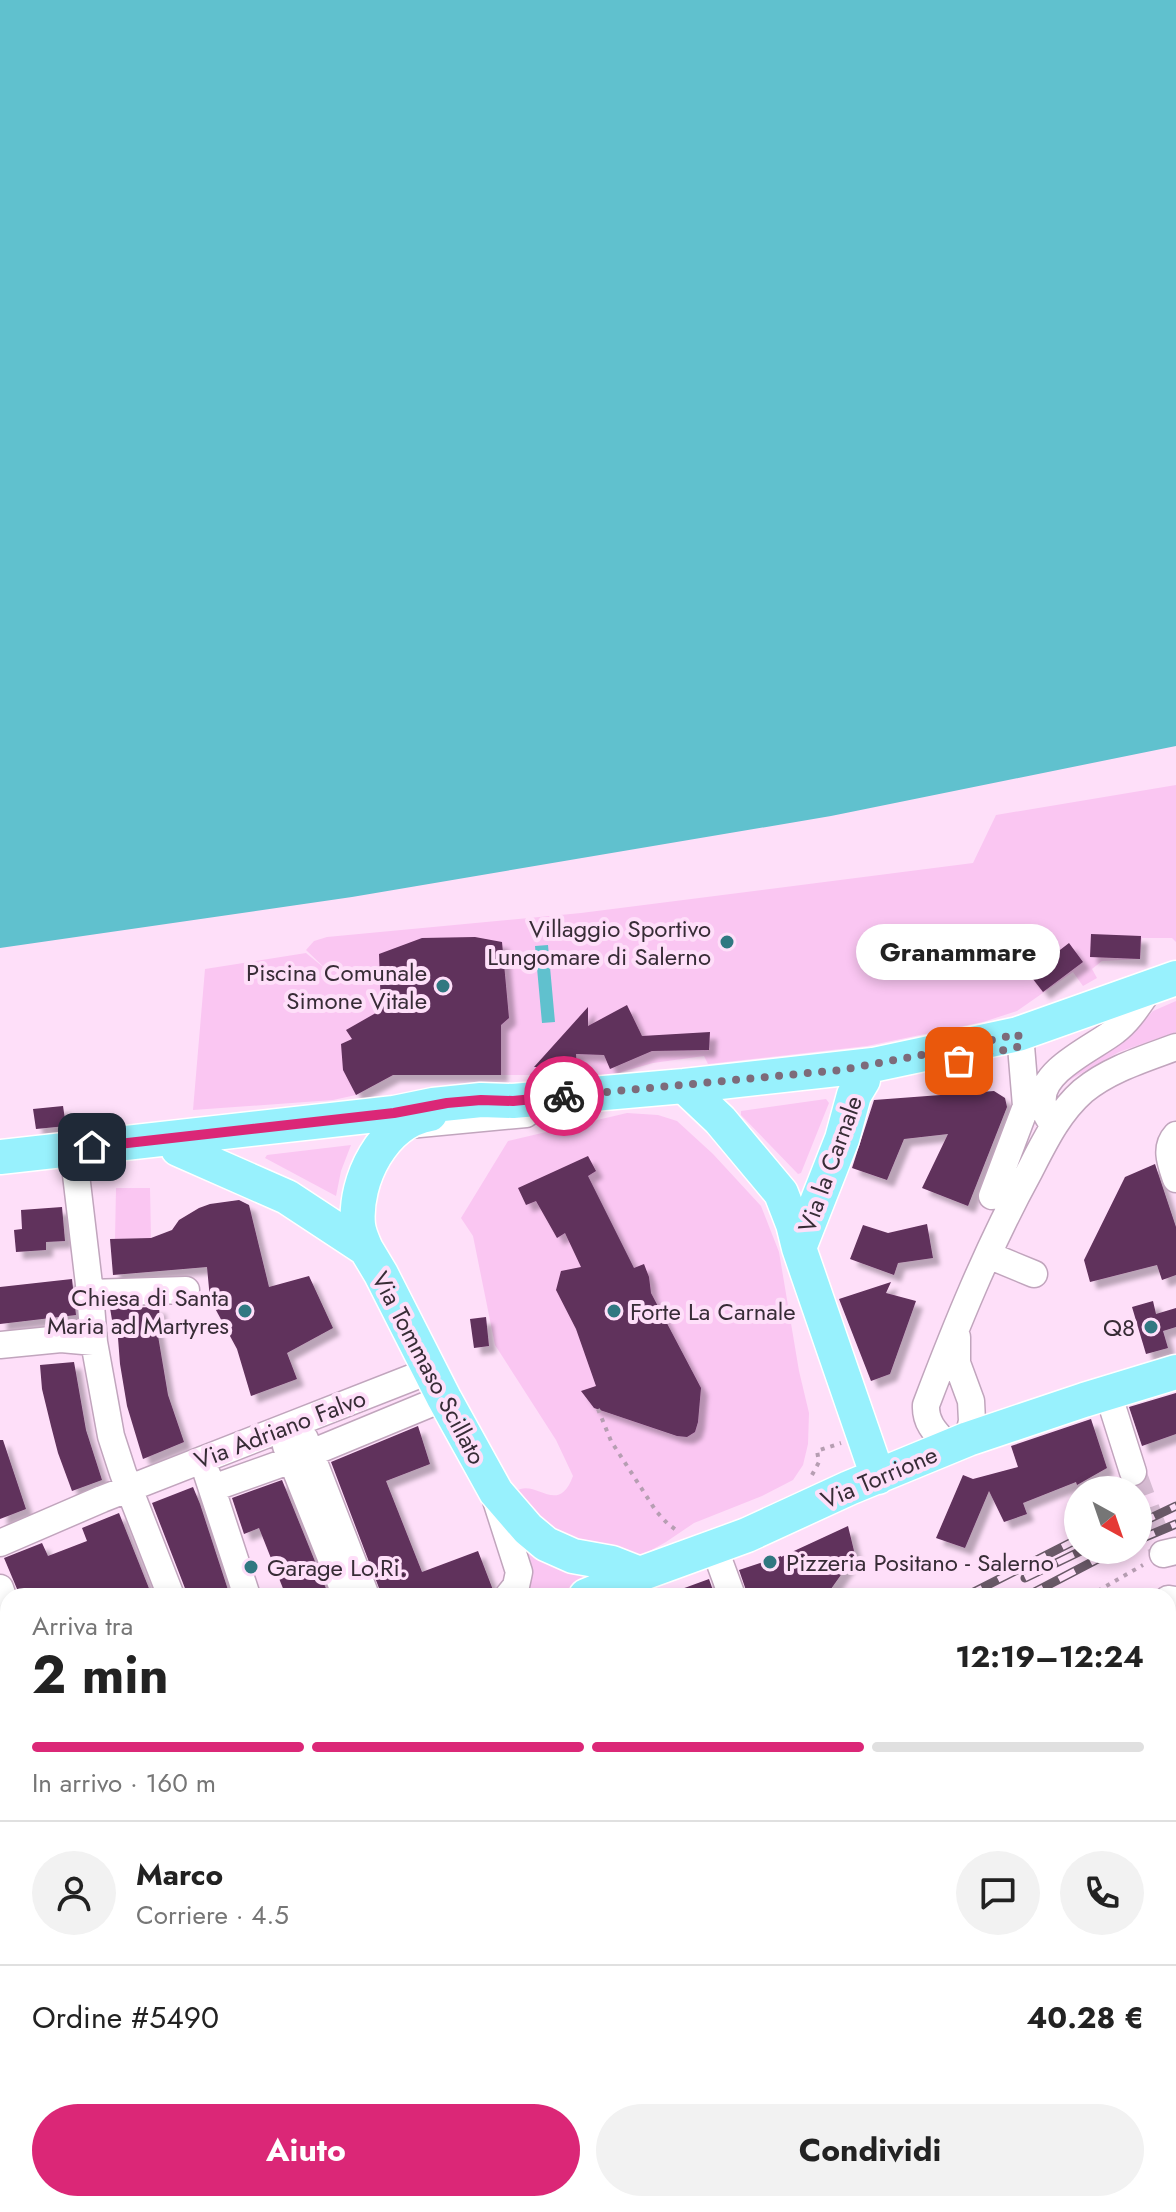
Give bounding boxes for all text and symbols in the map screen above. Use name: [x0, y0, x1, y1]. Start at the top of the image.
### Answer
place label: Villaggio Sportivo Lungomare di Salerno: [487, 911, 711, 974]
callout: Granammare: [857, 925, 1061, 981]
marker: Villaggio Sportivo Lungomare di Salerno: [718, 933, 736, 951]
text: Granammare: [880, 933, 1036, 971]
place label: Piscina Comunale Simone Vitale: [246, 955, 427, 1018]
marker: Piscina Comunale Simone Vitale: [434, 977, 452, 995]
pin: [925, 1027, 993, 1095]
icon: bag: [937, 1039, 981, 1083]
courier: [524, 1056, 604, 1136]
icon: bike: [542, 1074, 586, 1118]
street label: Via la Carnale: [789, 1091, 871, 1237]
pin: [58, 1113, 126, 1181]
icon: home: [70, 1125, 114, 1169]
street label: Via Tommaso Scillato: [363, 1265, 495, 1471]
place label: Chiesa di Santa Maria ad Martyres: [47, 1280, 229, 1343]
place label: Forte La Carnale: [630, 1294, 796, 1329]
marker: Chiesa di Santa Maria ad Martyres: [236, 1302, 254, 1320]
marker: Forte La Carnale: [605, 1302, 623, 1320]
place label: Q8: [1103, 1310, 1135, 1345]
marker: Q8: [1142, 1318, 1160, 1336]
street label: Via Adriano Falvo: [189, 1380, 371, 1478]
street label: Via Torrione: [815, 1437, 943, 1517]
north arrow: [1064, 1476, 1152, 1564]
map controls: [1064, 1476, 1152, 1564]
place label: Pizzeria Positano - Salerno: [786, 1545, 1054, 1580]
place label: Garage Lo.Ri.: [267, 1550, 407, 1585]
marker: Pizzeria Positano - Salerno: [761, 1553, 779, 1571]
marker: Garage Lo.Ri.: [242, 1558, 260, 1576]
text: Arriva tra: [32, 1607, 133, 1645]
text: 12:19–12:24: [955, 1635, 1144, 1678]
text: 2 min: [32, 1637, 169, 1713]
text: In arrivo · 160 m: [32, 1764, 216, 1802]
button: person: [32, 1851, 116, 1935]
button: chat: [956, 1851, 1040, 1935]
button: phone: [1060, 1851, 1144, 1935]
text: Marco: [136, 1853, 223, 1896]
text: Corriere · 4.5: [136, 1896, 289, 1934]
text: Ordine #5490: [32, 1996, 219, 2039]
text: 40.28 €: [1026, 1996, 1144, 2039]
button: Aiuto: [32, 2104, 580, 2196]
button: Condividi: [596, 2104, 1144, 2196]

